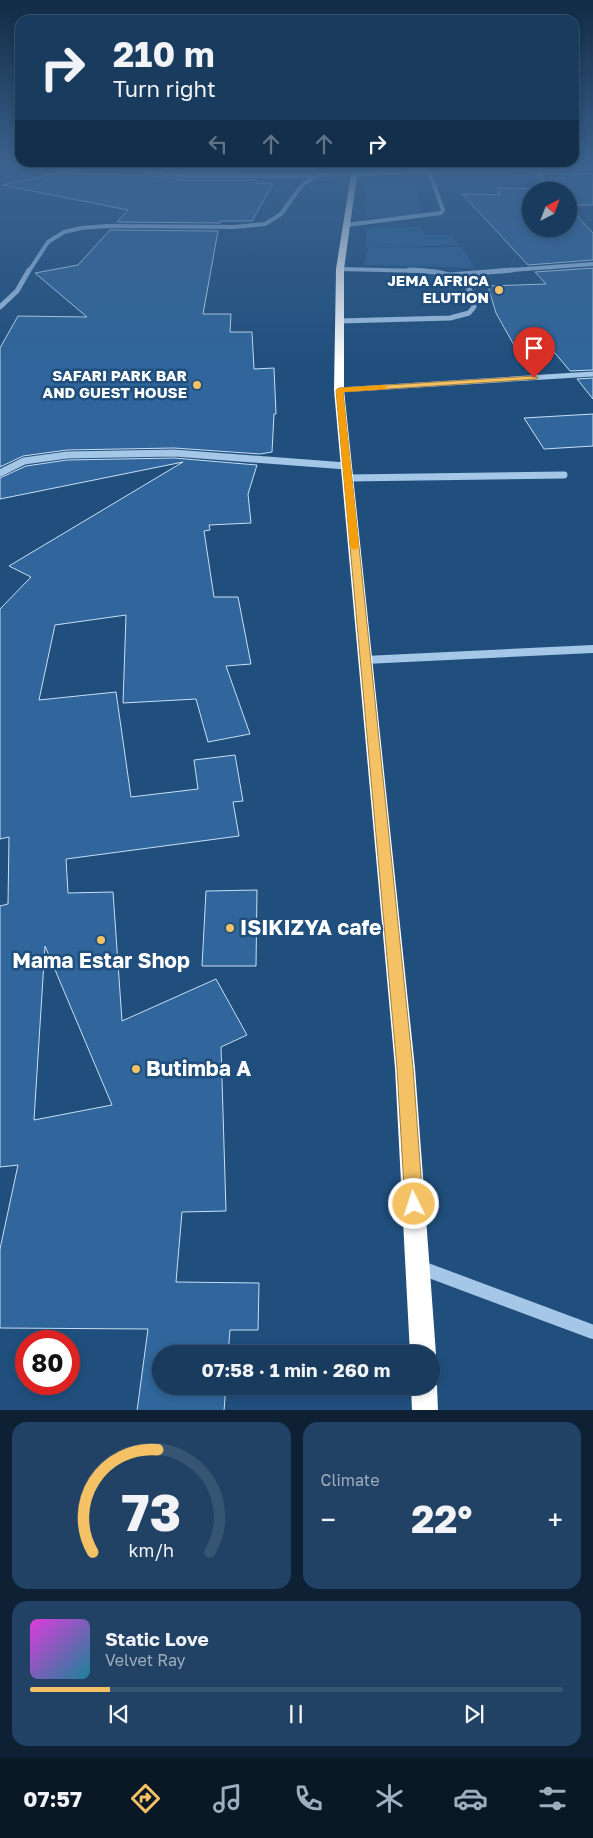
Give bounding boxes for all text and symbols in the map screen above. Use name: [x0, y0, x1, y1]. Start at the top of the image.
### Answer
text: 210 m: [113, 33, 215, 75]
icon: right: [30, 35, 95, 100]
text: Turn right: [113, 75, 216, 102]
icon: left: [204, 130, 232, 158]
icon: ahead: [257, 130, 285, 158]
icon: ahead: [310, 130, 338, 158]
icon: right: [363, 130, 391, 158]
north arrow: [522, 182, 578, 238]
map controls: [522, 182, 577, 237]
place label: JEMA AFRICA ELUTION: [387, 271, 489, 306]
marker: JEMA AFRICA ELUTION: [493, 284, 505, 296]
pin: [513, 327, 555, 378]
icon: arrive: [520, 334, 548, 362]
place label: SAFARI PARK BAR AND GUEST HOUSE: [43, 366, 187, 401]
marker: SAFARI PARK BAR AND GUEST HOUSE: [191, 379, 203, 391]
place label: ISIKIZYA cafe: [240, 914, 381, 940]
marker: ISIKIZYA cafe: [224, 922, 236, 934]
marker: Mama Estar Shop: [95, 934, 107, 946]
place label: Mama Estar Shop: [12, 947, 190, 973]
place label: Butimba A: [146, 1055, 251, 1081]
marker: Butimba A: [130, 1063, 142, 1075]
position arrow: [387, 1177, 439, 1229]
speed limit sign: 80: [15, 1330, 80, 1395]
text: 07:58 · 1 min · 260 m: [202, 1358, 390, 1381]
text: Climate: [321, 1470, 380, 1490]
text: 73: [121, 1480, 181, 1542]
text: 22°: [411, 1496, 472, 1541]
text: −: [321, 1503, 336, 1536]
text: +: [548, 1503, 563, 1536]
text: km/h: [129, 1539, 174, 1561]
text: Static Love: [105, 1627, 209, 1650]
text: Velvet Ray: [105, 1650, 186, 1670]
icon: previous: [105, 1700, 133, 1728]
icon: pause: [282, 1700, 310, 1728]
icon: next: [460, 1700, 488, 1728]
icon: directions: [128, 1781, 163, 1816]
icon: music: [210, 1781, 245, 1816]
icon: phone: [291, 1781, 326, 1816]
icon: climate: [372, 1781, 407, 1816]
icon: car: [453, 1781, 488, 1816]
icon: filters: [535, 1781, 570, 1816]
text: 07:57: [23, 1785, 82, 1812]

